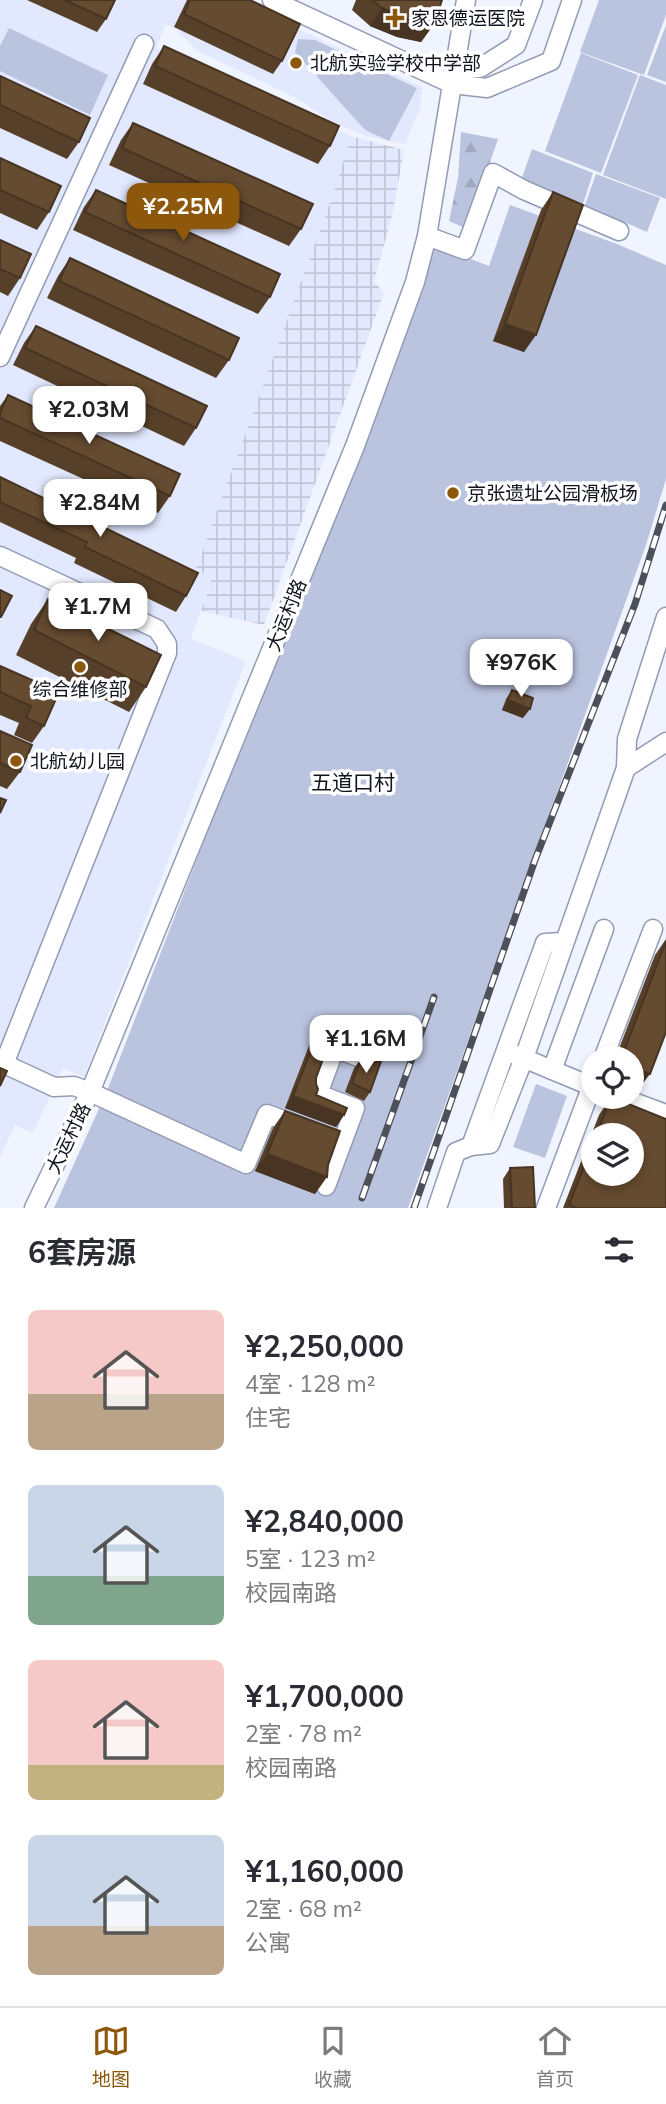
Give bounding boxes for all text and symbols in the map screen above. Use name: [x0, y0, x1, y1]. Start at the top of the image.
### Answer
place label: 家恩德运医院: [411, 6, 525, 30]
marker: 家恩德运医院: [385, 8, 405, 28]
place label: 北航实验学校中学部: [310, 51, 481, 75]
marker: 北航实验学校中学部: [288, 55, 304, 71]
pin: ¥2.25M: [126, 184, 240, 243]
text: ¥2.25M: [143, 191, 223, 220]
pin: ¥2.03M: [32, 386, 146, 446]
text: ¥2.03M: [49, 394, 129, 423]
pin: ¥2.84M: [43, 480, 157, 539]
place label: 京张遗址公园滑板场: [467, 481, 638, 505]
marker: 京张遗址公园滑板场: [445, 485, 461, 501]
text: ¥2.84M: [60, 487, 140, 516]
street label: 大运村路: [261, 575, 311, 655]
pin: ¥1.7M: [49, 584, 147, 643]
text: ¥1.7M: [64, 591, 132, 620]
pin: ¥976K: [472, 640, 570, 699]
text: ¥976K: [486, 647, 556, 676]
marker: 综合维修部: [72, 659, 88, 675]
place label: 综合维修部: [32, 677, 128, 701]
place label: 北航幼儿园: [30, 749, 125, 773]
marker: 北航幼儿园: [8, 753, 24, 769]
district label: 五道口村: [311, 769, 395, 795]
pin: ¥1.16M: [309, 1016, 423, 1075]
text: ¥1.16M: [326, 1023, 406, 1052]
map controls: [581, 1046, 644, 1186]
button: locate: [581, 1046, 644, 1109]
street label: 大运村路: [41, 1099, 95, 1177]
button: layers: [581, 1123, 644, 1186]
icon: filters: [600, 1231, 638, 1269]
text: 6套房源: [28, 1233, 136, 1271]
text: ¥2,250,000: [245, 1327, 404, 1365]
icon: home: [84, 1338, 168, 1422]
text: 4室 · 128 m²: [245, 1369, 375, 1398]
text: 住宅: [245, 1403, 291, 1432]
text: ¥2,840,000: [245, 1502, 404, 1540]
icon: home: [84, 1513, 168, 1597]
text: 5室 · 123 m²: [245, 1544, 375, 1573]
text: 校园南路: [245, 1578, 337, 1607]
text: ¥1,700,000: [245, 1677, 404, 1715]
icon: home: [84, 1688, 168, 1772]
text: 2室 · 78 m²: [245, 1719, 362, 1748]
text: 校园南路: [245, 1753, 337, 1782]
text: ¥1,160,000: [245, 1852, 404, 1890]
icon: home: [84, 1863, 168, 1947]
text: 2室 · 68 m²: [245, 1894, 362, 1923]
text: 公寓: [245, 1928, 291, 1957]
tab: 地图: [92, 2022, 130, 2091]
tab: 收藏: [314, 2022, 352, 2091]
tab: 首页: [536, 2022, 574, 2091]

